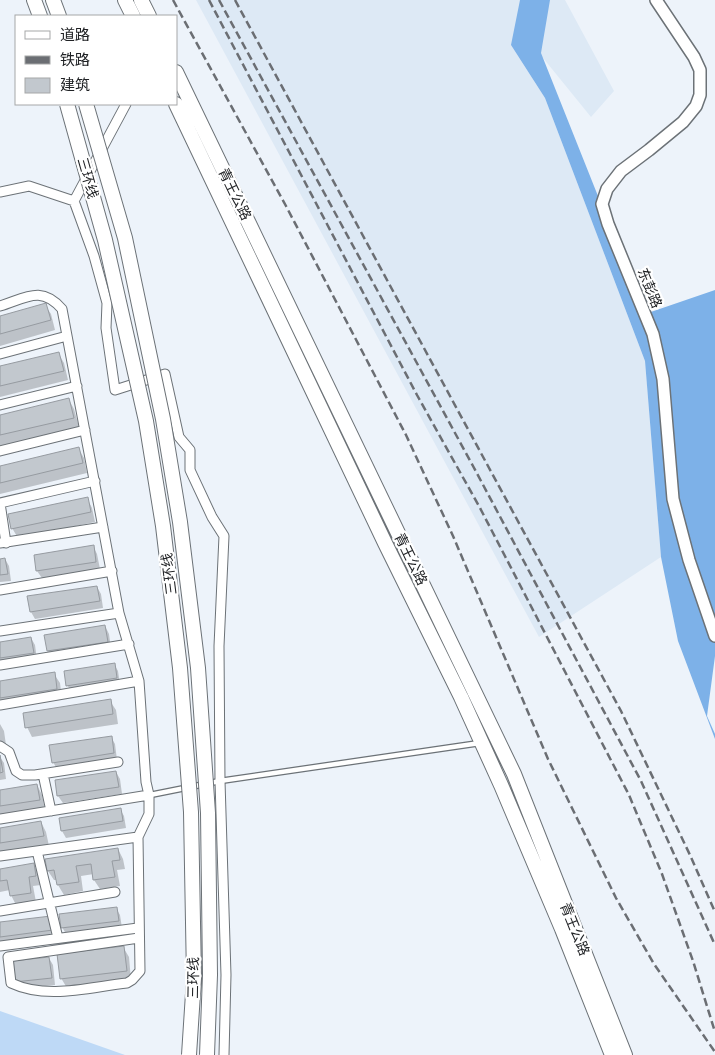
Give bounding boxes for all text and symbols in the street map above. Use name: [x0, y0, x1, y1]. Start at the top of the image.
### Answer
legend: [15, 15, 178, 105]
text: 道路: [60, 25, 90, 44]
text: 铁路: [60, 50, 90, 69]
text: 建筑: [60, 75, 90, 94]
street label: 三环线: [74, 155, 102, 201]
street label: 青王公路: [215, 165, 255, 223]
street label: 东彭路: [634, 265, 666, 311]
street label: 青王公路: [391, 530, 431, 588]
street label: 三环线: [158, 552, 180, 596]
street label: 青王公路: [556, 900, 594, 958]
street label: 三环线: [184, 957, 202, 999]

